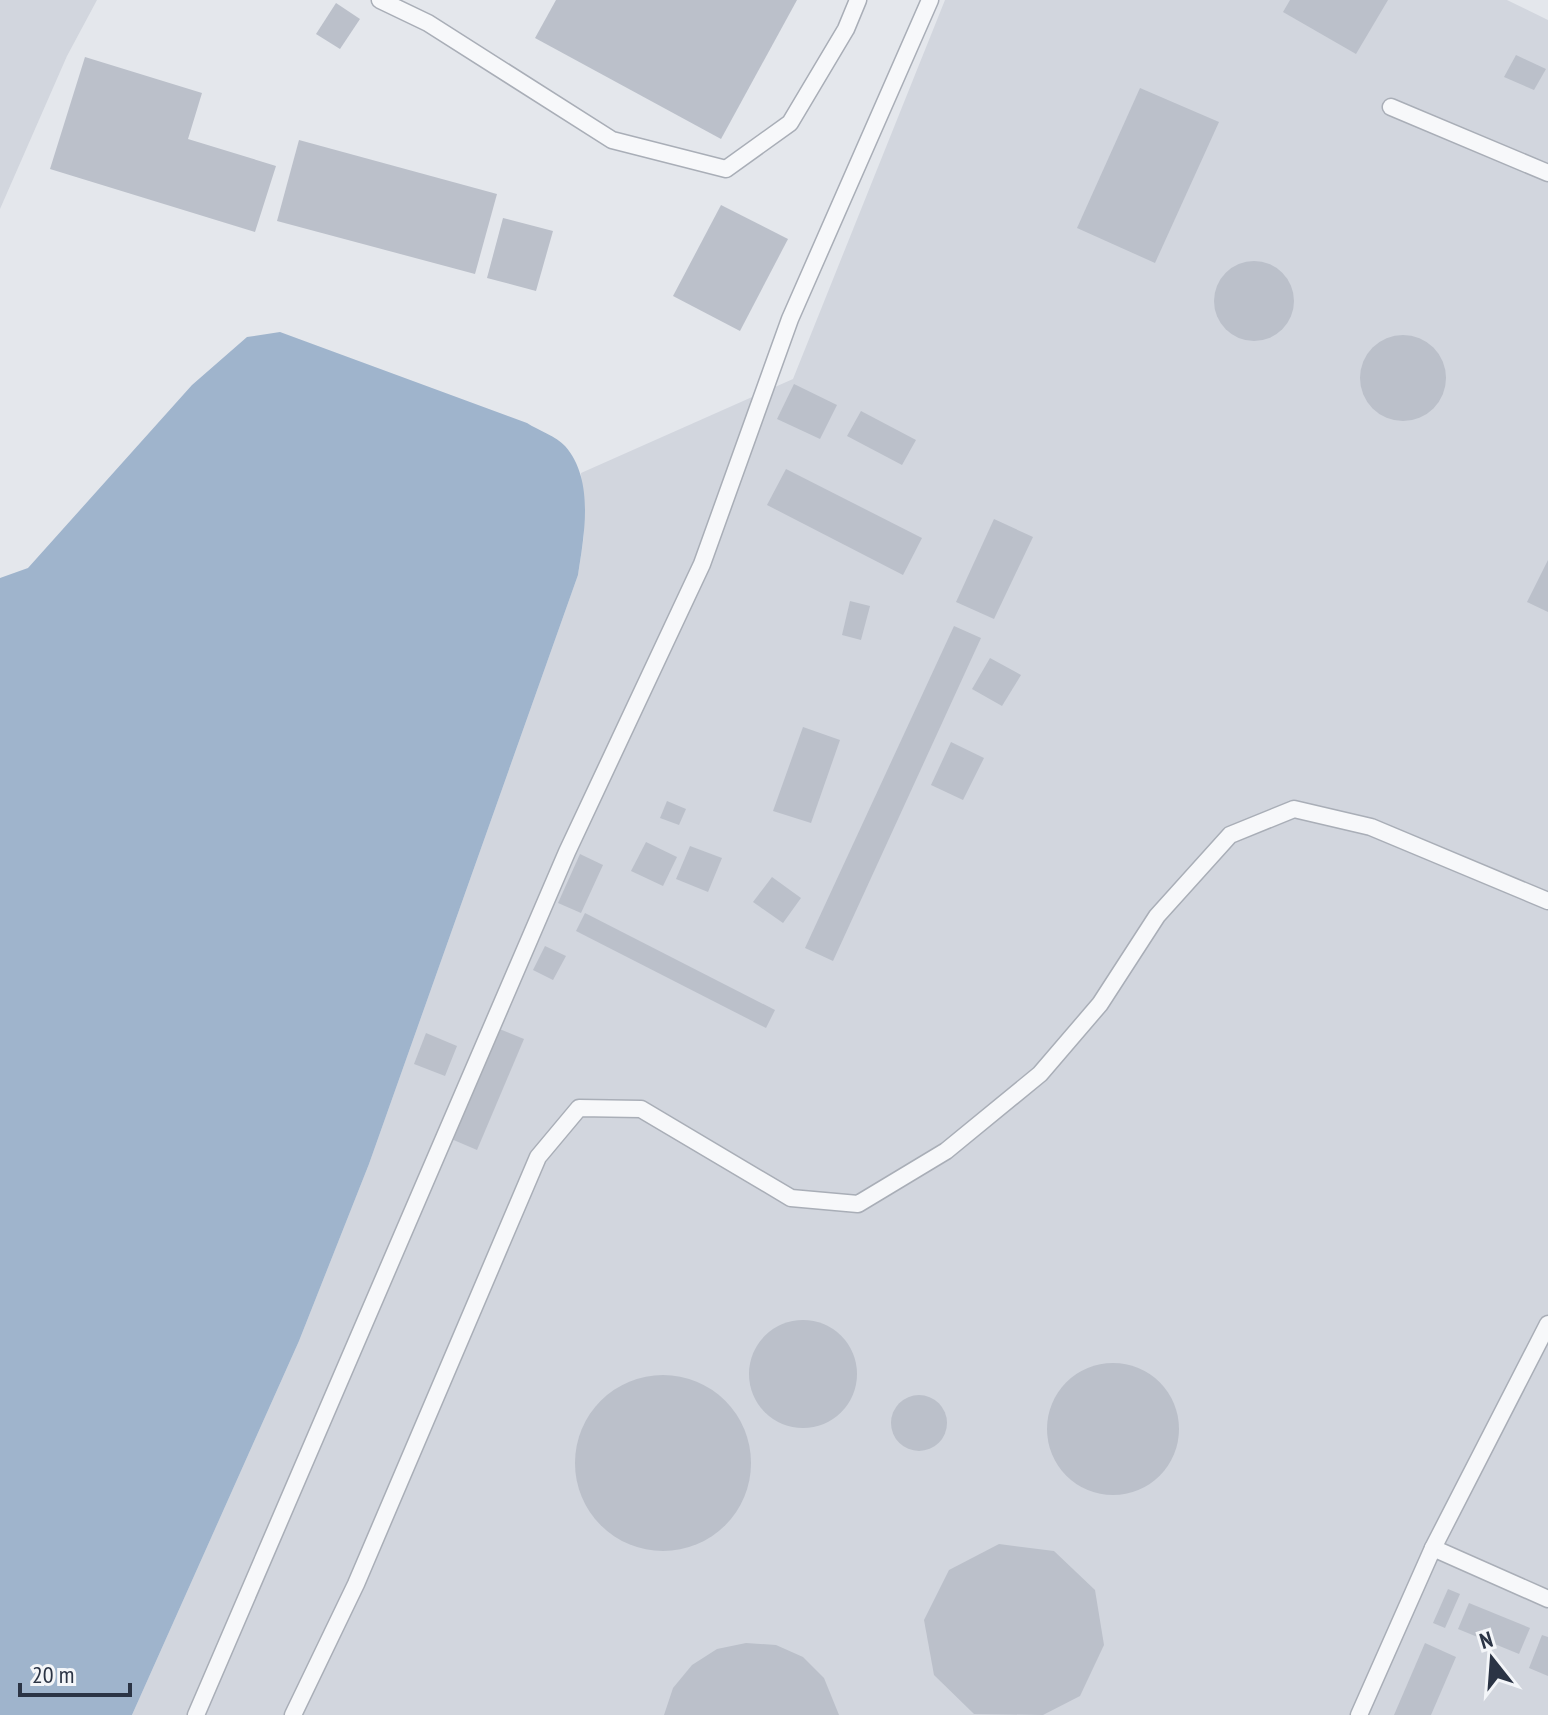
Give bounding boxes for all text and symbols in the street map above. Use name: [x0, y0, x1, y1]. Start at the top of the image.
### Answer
north arrow: [1452, 1619, 1532, 1699]
text: N: [1476, 1625, 1496, 1655]
scale bar: [20, 1647, 130, 1697]
text: 20 m: [32, 1659, 74, 1690]

